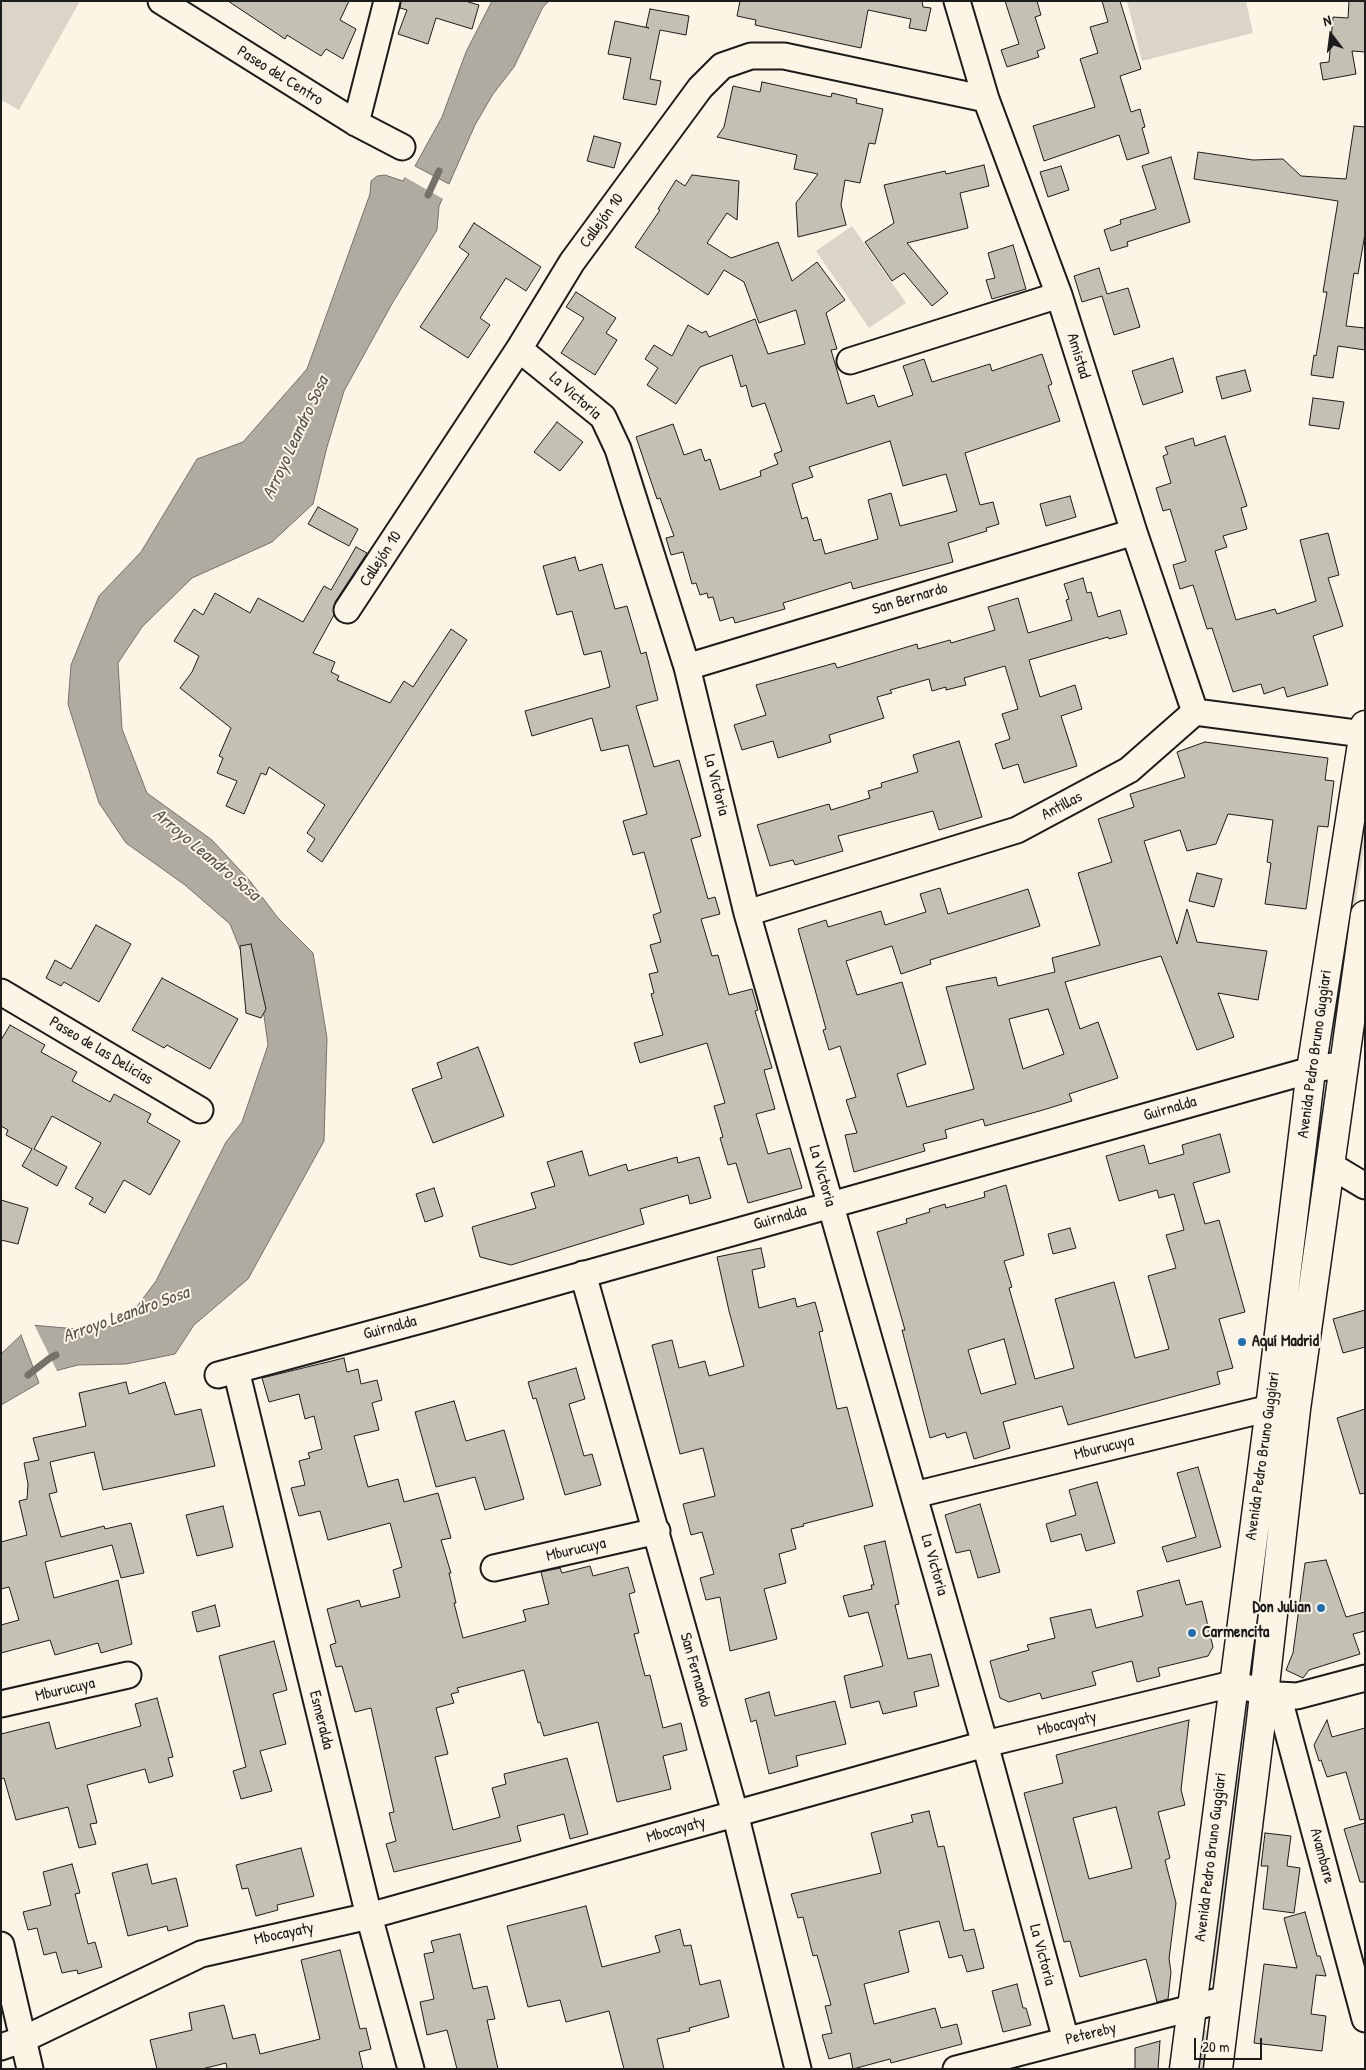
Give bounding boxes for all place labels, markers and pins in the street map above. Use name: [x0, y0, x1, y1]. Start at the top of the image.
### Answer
place label: Aquí Madrid: [1252, 1332, 1319, 1352]
marker: Aquí Madrid: [1236, 1336, 1248, 1348]
place label: Don Julian: [1252, 1598, 1311, 1618]
marker: Don Julian: [1315, 1602, 1327, 1614]
place label: Carmencita: [1202, 1623, 1269, 1643]
marker: Carmencita: [1186, 1627, 1198, 1639]

